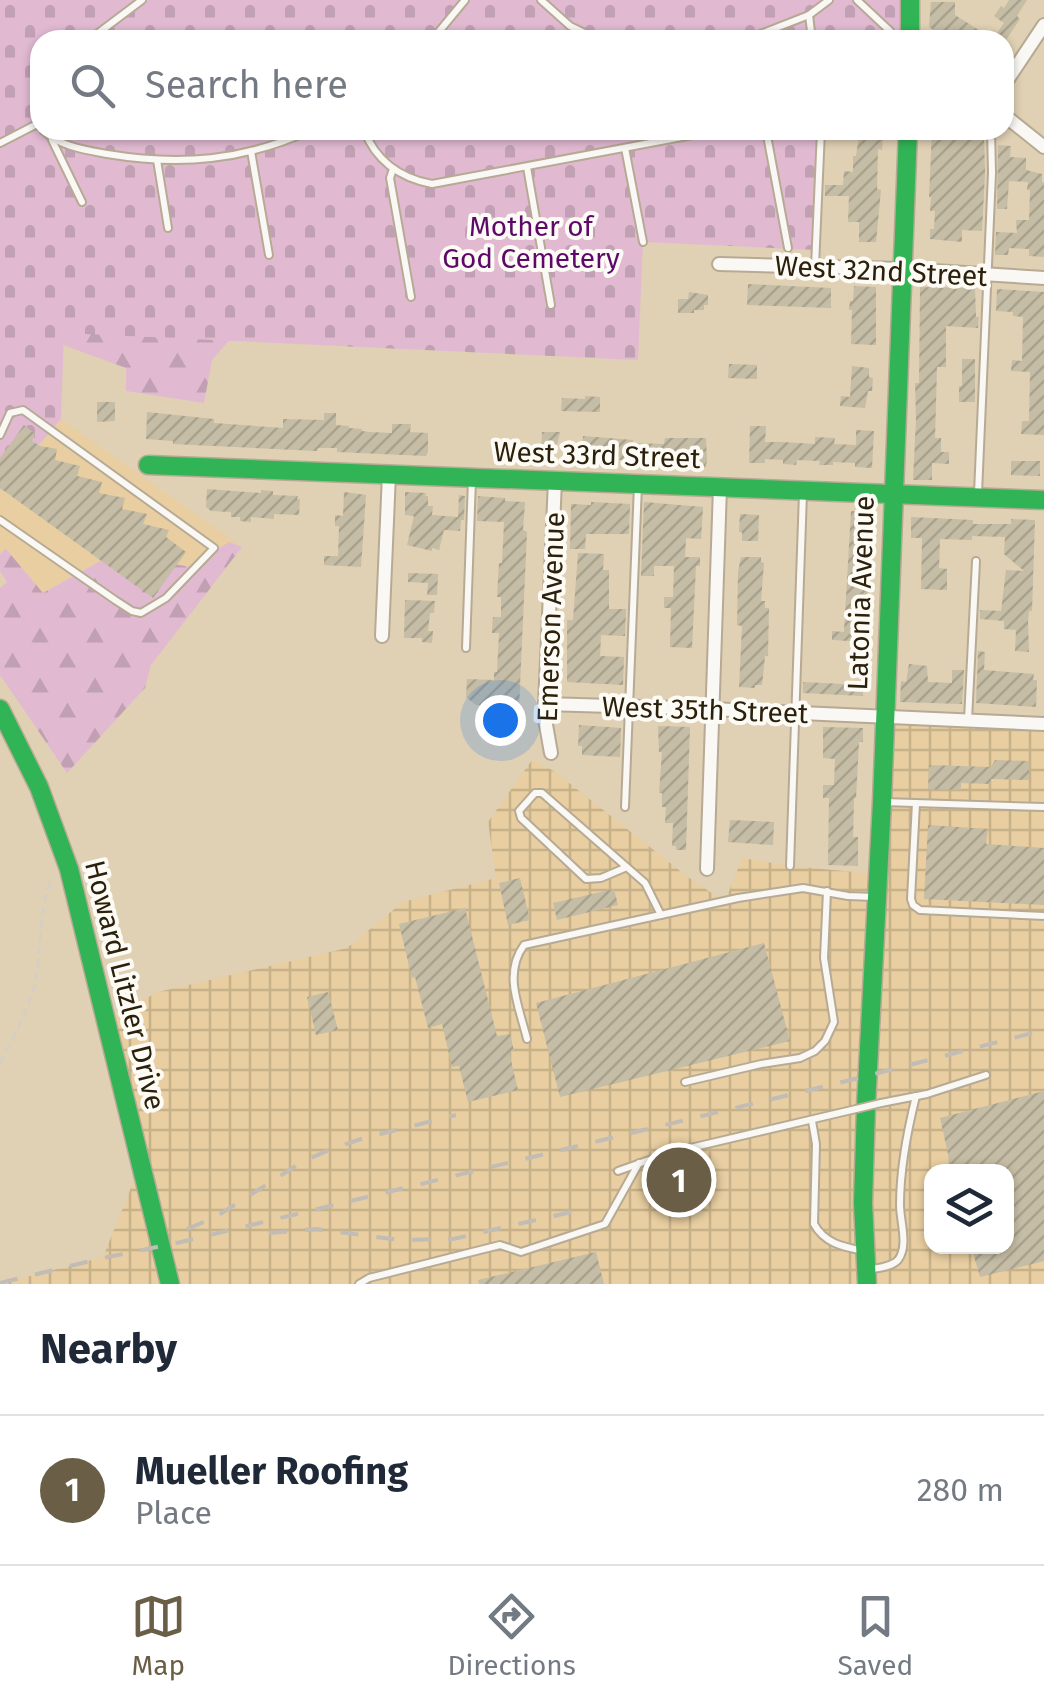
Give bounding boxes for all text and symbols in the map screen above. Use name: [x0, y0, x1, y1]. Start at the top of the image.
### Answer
search box: [30, 30, 1014, 140]
icon: search: [65, 58, 120, 113]
text: Search here: [145, 62, 348, 108]
park label: Mother of God Cemetery: [442, 210, 620, 275]
street label: West 32nd Street: [774, 249, 989, 293]
street label: West 33rd Street: [493, 435, 702, 475]
street label: Latonia Avenue: [841, 495, 881, 691]
street label: Emerson Avenue: [531, 511, 571, 723]
street label: West 35th Street: [601, 690, 810, 730]
your location: [475, 695, 526, 746]
street label: Howard Litzler Drive: [78, 857, 172, 1113]
pin: 1: [646, 1142, 712, 1218]
map controls: [924, 1164, 1014, 1254]
button: layers: [924, 1164, 1014, 1254]
text: Nearby: [40, 1324, 177, 1374]
text: Mueller Roofing: [135, 1448, 408, 1494]
text: 1: [65, 1471, 80, 1509]
text: 280 m: [917, 1471, 1004, 1509]
text: Place: [135, 1494, 212, 1532]
tab: Map: [131, 1589, 186, 1682]
tab: Directions: [447, 1589, 576, 1682]
tab: Saved: [837, 1589, 913, 1682]

